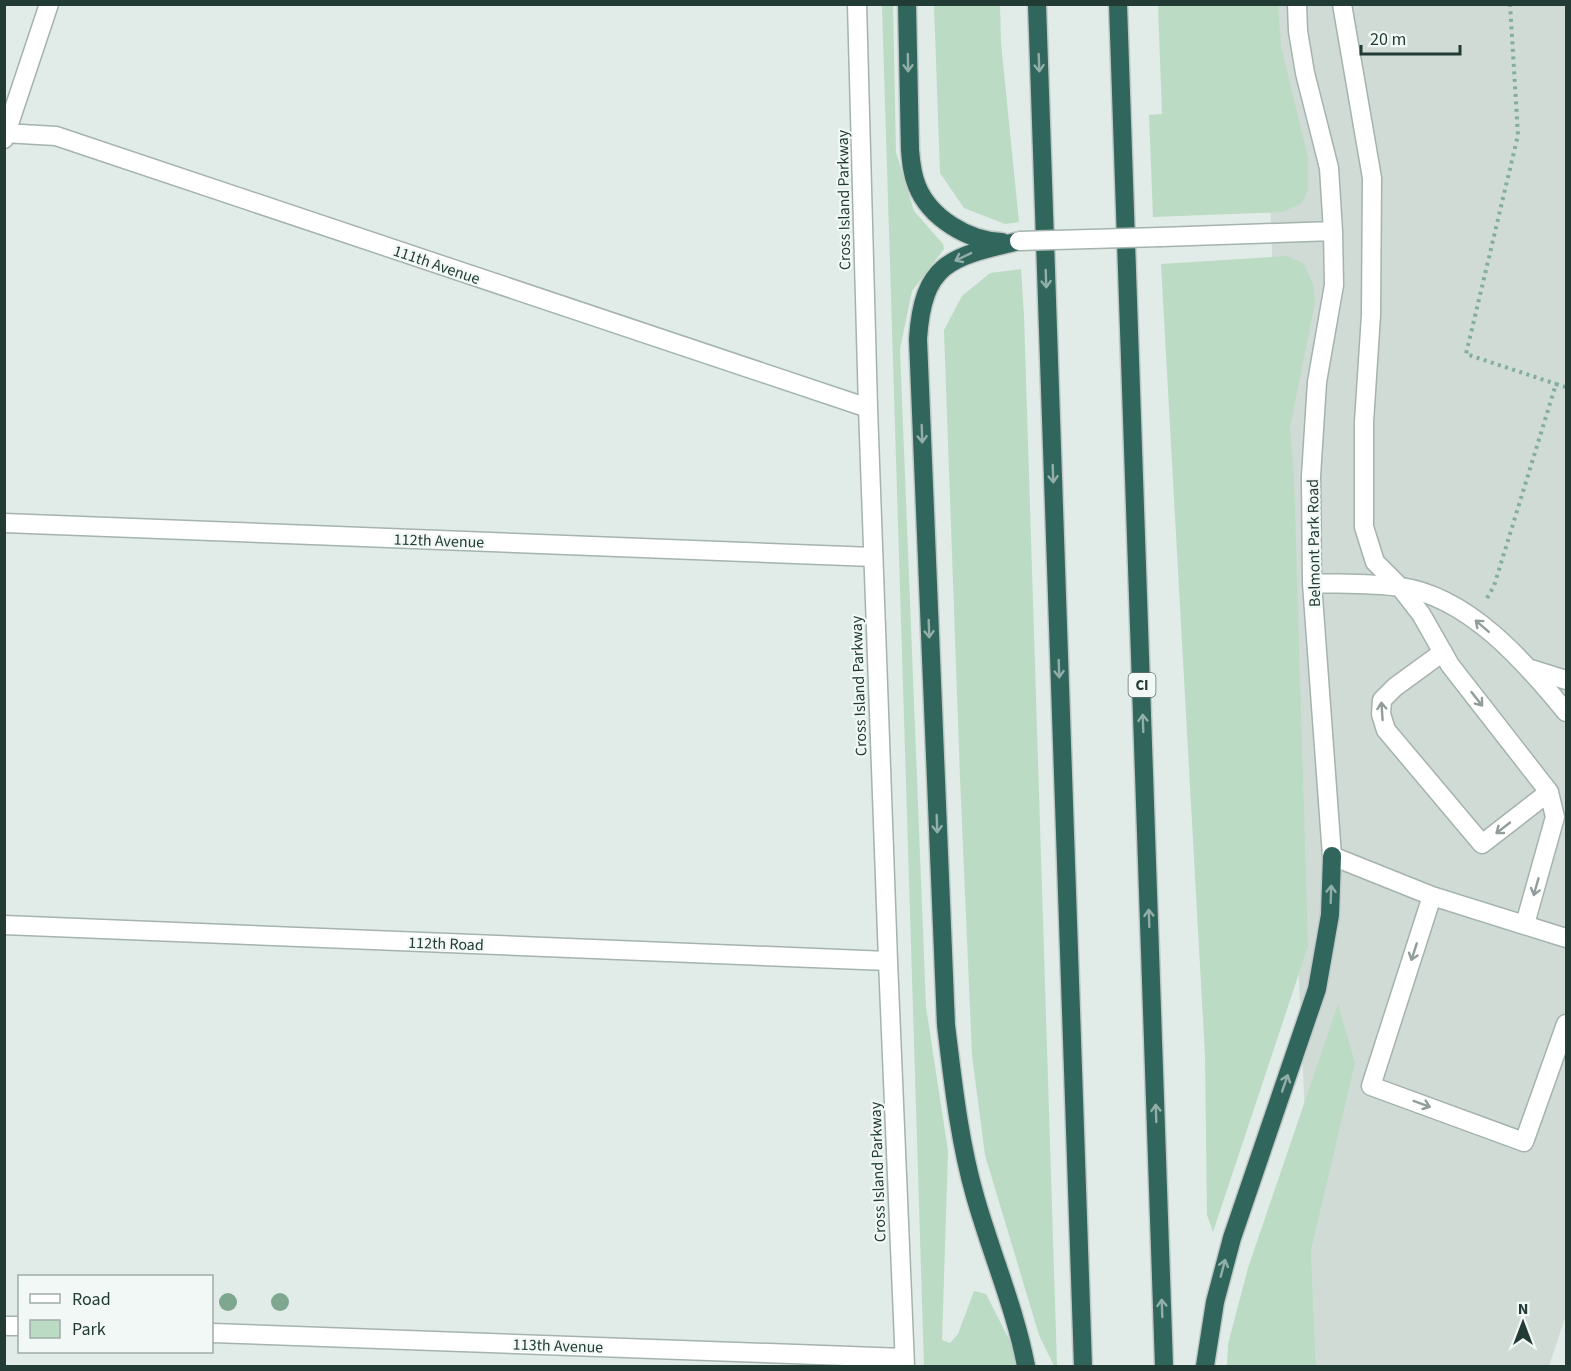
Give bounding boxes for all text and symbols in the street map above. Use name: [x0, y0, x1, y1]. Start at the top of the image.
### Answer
scale bar: [1361, 18, 1460, 56]
text: 20 m: [1370, 27, 1406, 52]
one-way arrow: [902, 52, 914, 72]
one-way arrow: [1033, 52, 1045, 72]
street label: Cross Island Parkway: [832, 129, 856, 270]
street label: 111th Avenue: [390, 240, 483, 290]
one-way arrow: [954, 251, 972, 263]
one-way arrow: [1041, 268, 1052, 288]
one-way arrow: [916, 423, 927, 443]
one-way arrow: [1047, 463, 1059, 483]
street label: Belmont Park Road: [1302, 479, 1326, 607]
street label: 112th Avenue: [393, 528, 485, 554]
street label: Cross Island Parkway: [846, 615, 872, 757]
one-way arrow: [924, 618, 935, 638]
one-way arrow: [1475, 619, 1490, 633]
one-way arrow: [1054, 658, 1065, 678]
road number: CI: [1128, 673, 1156, 697]
one-way arrow: [1471, 691, 1484, 707]
one-way arrow: [1376, 702, 1387, 722]
one-way arrow: [1137, 714, 1148, 734]
one-way arrow: [931, 813, 942, 833]
one-way arrow: [1495, 821, 1511, 834]
one-way arrow: [1529, 877, 1541, 896]
one-way arrow: [1325, 885, 1337, 905]
one-way arrow: [1144, 909, 1155, 929]
street label: 112th Road: [408, 932, 484, 956]
one-way arrow: [1408, 942, 1419, 961]
one-way arrow: [1280, 1074, 1291, 1093]
one-way arrow: [1412, 1100, 1431, 1111]
street label: Cross Island Parkway: [865, 1101, 891, 1243]
one-way arrow: [1150, 1104, 1161, 1124]
one-way arrow: [1218, 1259, 1230, 1278]
legend: [18, 1275, 213, 1353]
text: Road: [72, 1287, 111, 1312]
north arrow: [1493, 1293, 1553, 1353]
text: N: [1518, 1298, 1528, 1320]
one-way arrow: [1157, 1299, 1168, 1319]
text: Park: [72, 1317, 106, 1342]
street label: 113th Avenue: [512, 1333, 604, 1359]

